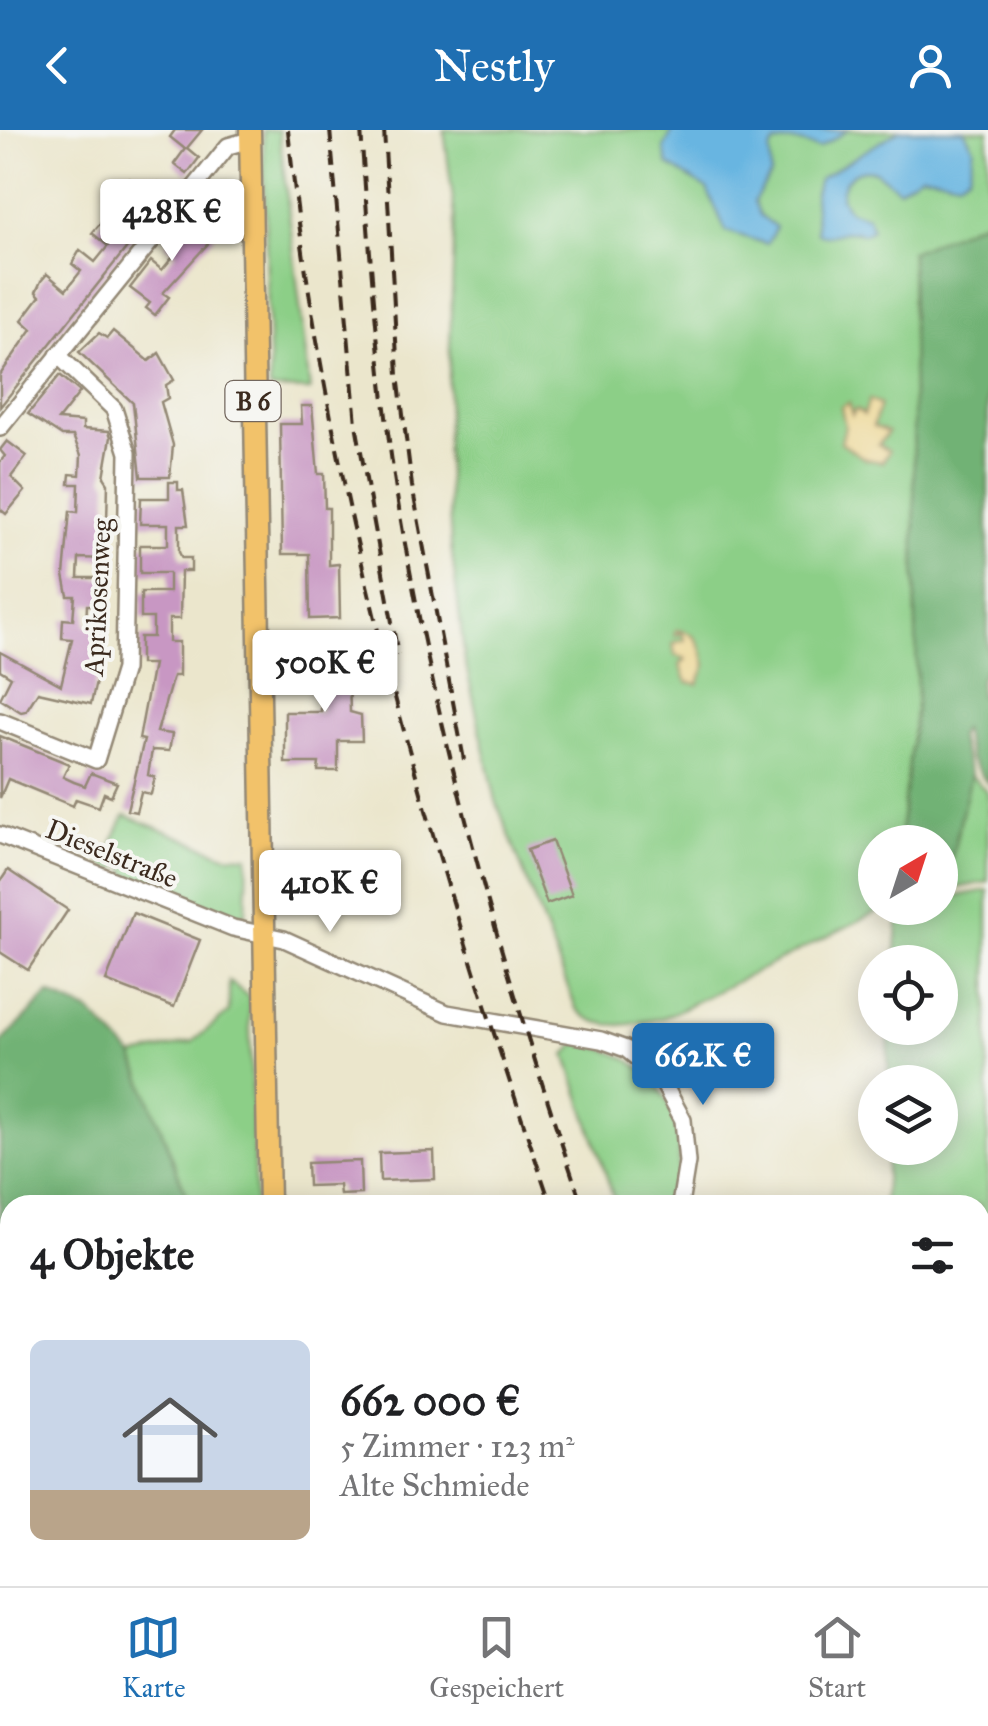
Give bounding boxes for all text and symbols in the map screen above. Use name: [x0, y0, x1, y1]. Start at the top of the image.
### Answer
icon: back: [30, 38, 85, 93]
text: Nestly: [433, 38, 555, 93]
icon: person: [903, 38, 958, 93]
pin: 428K €: [91, 179, 253, 264]
text: 428K €: [122, 192, 222, 231]
road number: B 6: [226, 381, 280, 421]
street label: Aprikosenweg: [76, 517, 119, 678]
pin: 500K €: [244, 630, 406, 715]
text: 500K €: [274, 643, 376, 682]
street label: Dieselstraße: [41, 811, 183, 896]
north arrow: [858, 825, 958, 925]
map controls: [858, 825, 958, 1165]
pin: 410K €: [249, 850, 411, 935]
text: 410K €: [281, 863, 379, 902]
button: locate: [858, 945, 958, 1045]
pin: 662K €: [622, 1023, 784, 1108]
text: 662K €: [654, 1036, 752, 1075]
button: layers: [858, 1065, 958, 1165]
icon: filters: [905, 1228, 960, 1283]
text: 4 Objekte: [30, 1229, 194, 1281]
text: 662 000 €: [340, 1375, 521, 1427]
icon: home: [110, 1380, 230, 1500]
text: 5 Zimmer · 123 m²: [340, 1427, 575, 1466]
text: Alte Schmiede: [340, 1466, 530, 1505]
tab: Karte: [122, 1610, 186, 1705]
tab: Gespeichert: [429, 1610, 564, 1705]
tab: Start: [808, 1610, 866, 1705]

